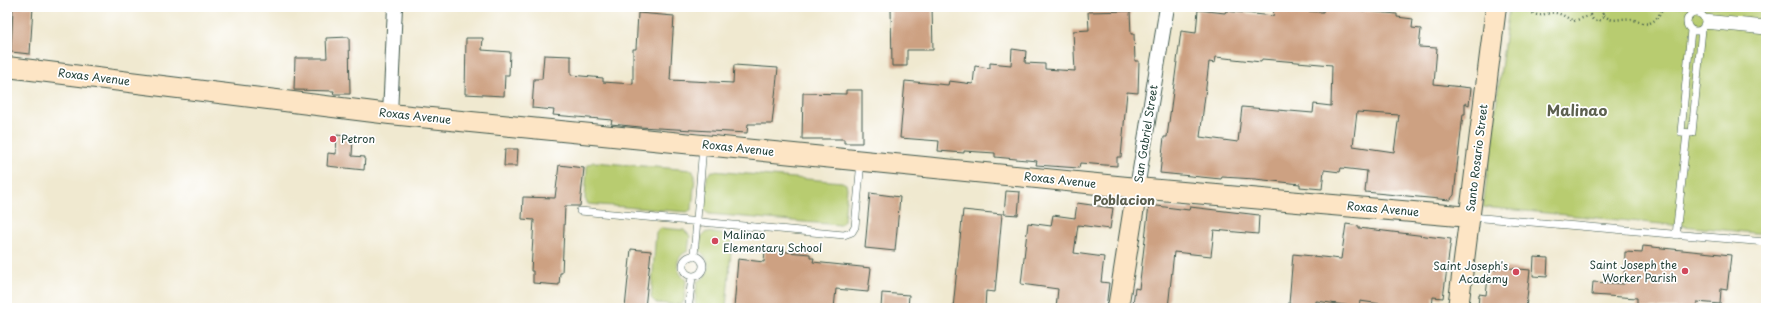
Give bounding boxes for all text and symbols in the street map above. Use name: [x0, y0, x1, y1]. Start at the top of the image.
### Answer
street label: Roxas Avenue: [57, 64, 131, 89]
street label: San Gabriel Street: [1129, 83, 1162, 184]
district label: Malinao: [1547, 98, 1607, 121]
street label: Roxas Avenue: [378, 103, 452, 128]
street label: Santo Rosario Street: [1461, 103, 1492, 213]
place label: Petron: [341, 130, 375, 147]
marker: Petron: [328, 134, 338, 144]
street label: Roxas Avenue: [701, 135, 775, 160]
street label: Roxas Avenue: [1023, 167, 1097, 192]
district label: Poblacion: [1093, 190, 1155, 209]
street label: Roxas Avenue: [1346, 197, 1420, 220]
place label: Malinao Elementary School: [723, 226, 822, 256]
marker: Malinao Elementary School: [710, 236, 720, 246]
place label: Saint Joseph the Worker Parish: [1589, 256, 1677, 286]
place label: Saint Joseph's Academy: [1433, 257, 1508, 287]
marker: Saint Joseph the Worker Parish: [1680, 266, 1690, 276]
marker: Saint Joseph's Academy: [1511, 267, 1521, 277]

